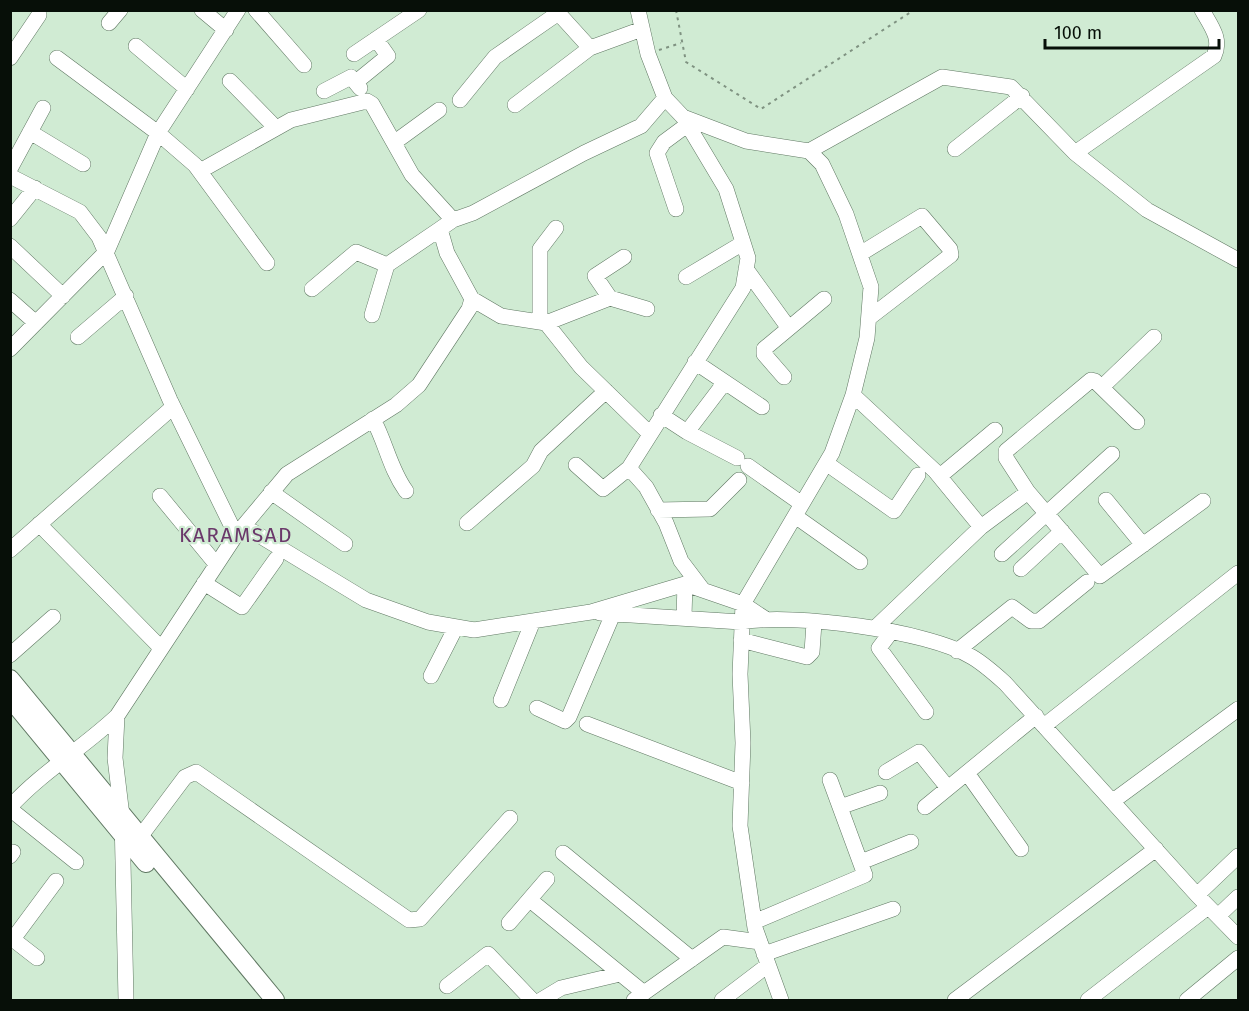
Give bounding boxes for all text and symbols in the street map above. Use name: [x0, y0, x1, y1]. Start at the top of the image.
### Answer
scale bar: [1045, 12, 1219, 50]
text: 100 m: [1054, 22, 1102, 44]
district label: KARAMSAD: [179, 522, 293, 548]

